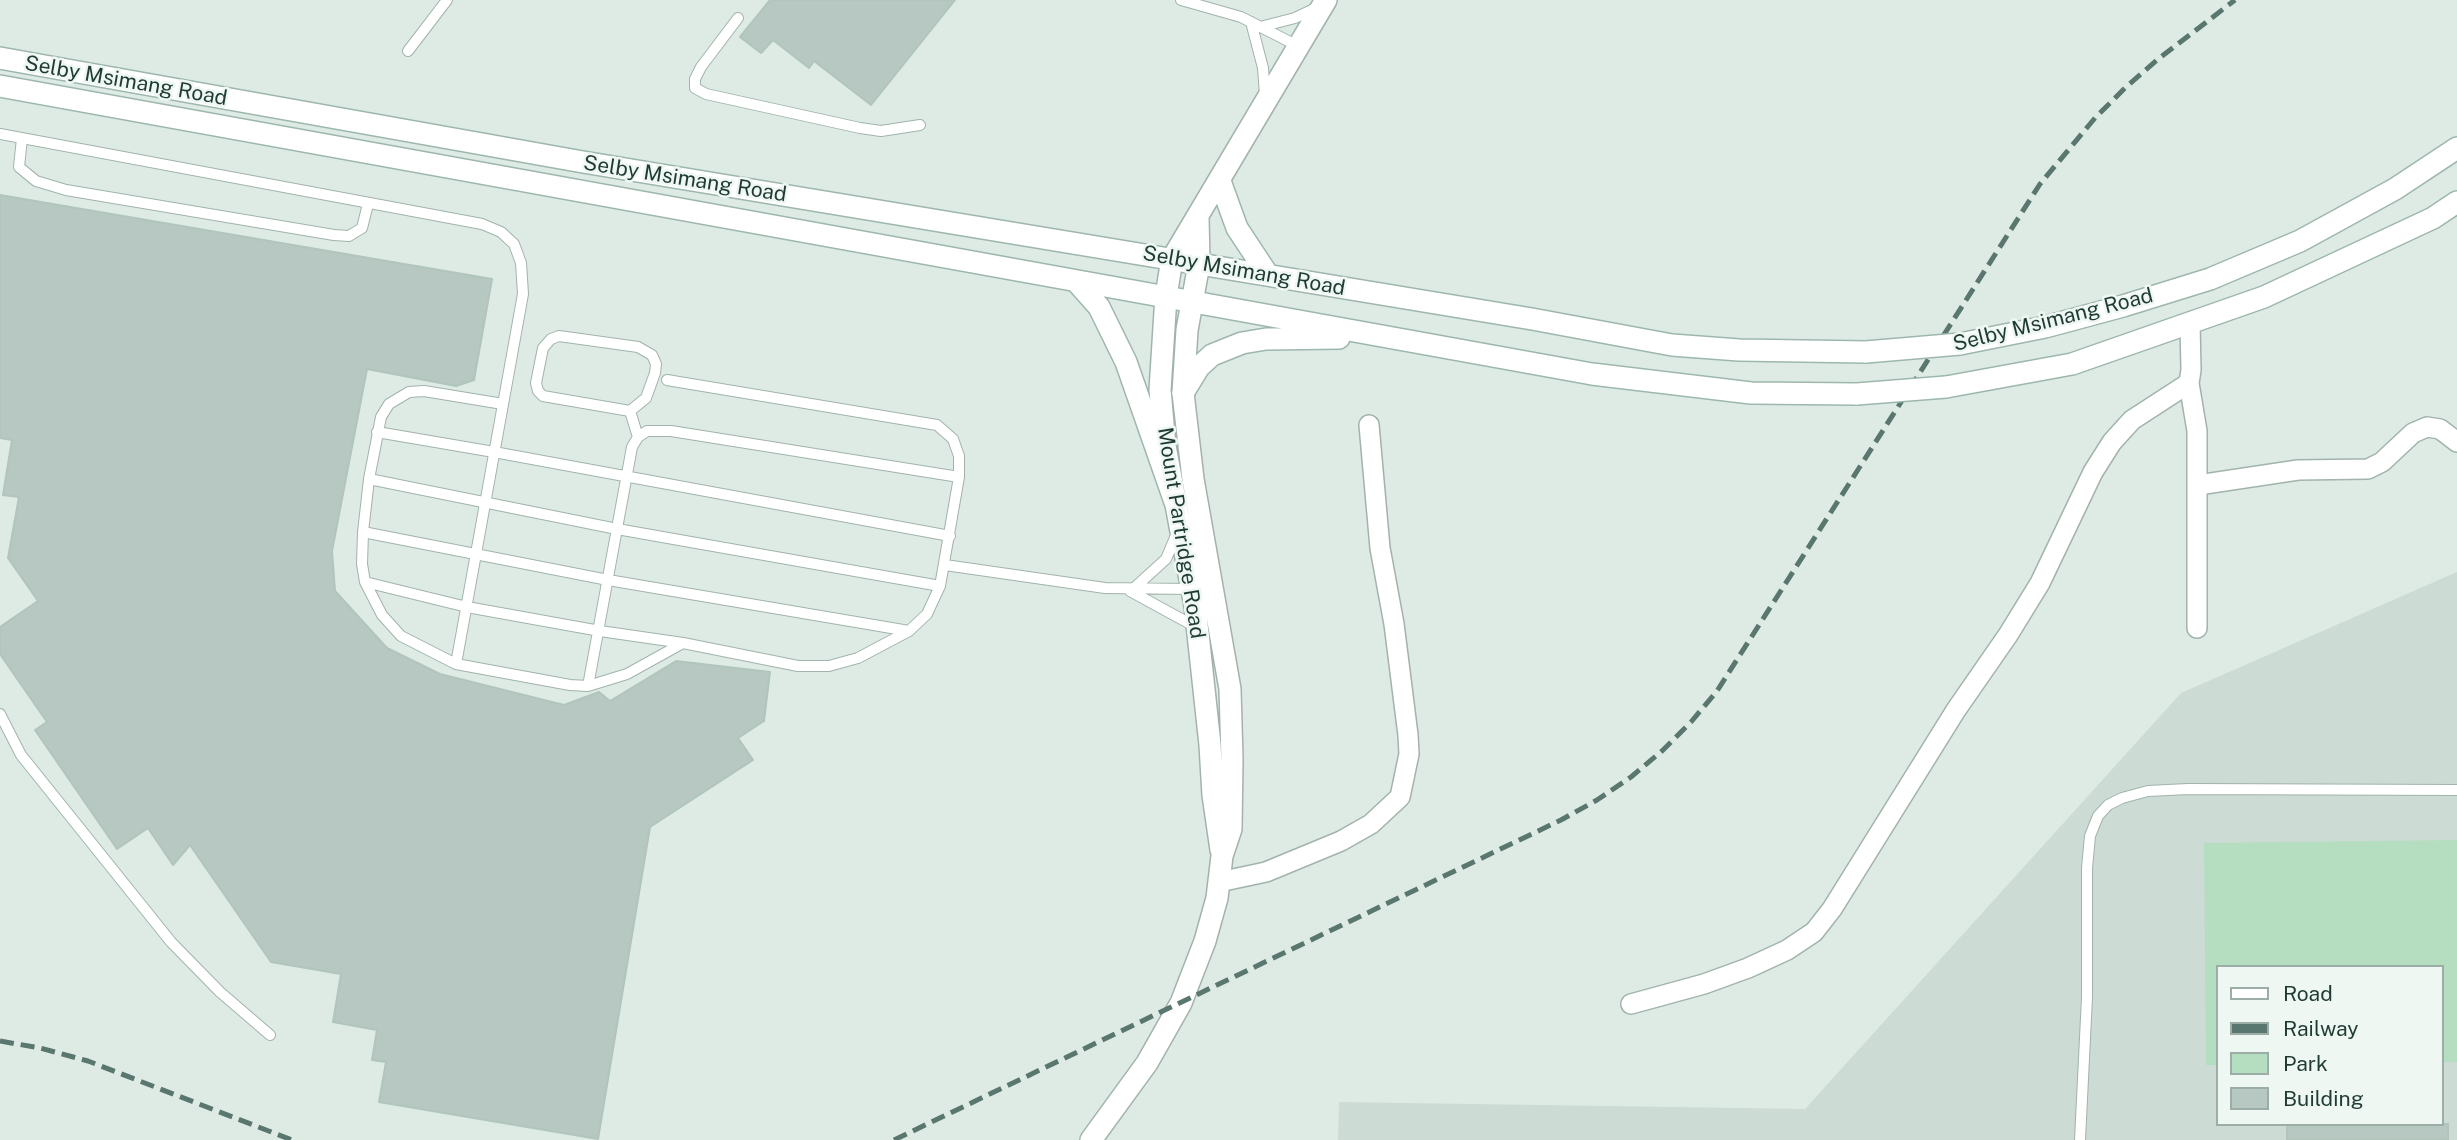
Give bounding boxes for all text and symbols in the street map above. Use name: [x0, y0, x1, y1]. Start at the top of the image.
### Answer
street label: Selby Msimang Road: [23, 51, 229, 111]
street label: Selby Msimang Road: [582, 150, 788, 208]
street label: Selby Msimang Road: [1141, 241, 1347, 301]
street label: Selby Msimang Road: [1950, 283, 2156, 357]
street label: Mount Partridge Road: [1152, 425, 1210, 641]
legend: [2216, 965, 2443, 1126]
text: Road: [2283, 981, 2333, 1006]
text: Railway: [2283, 1016, 2359, 1041]
text: Park: [2283, 1051, 2328, 1076]
text: Building: [2283, 1086, 2364, 1111]

